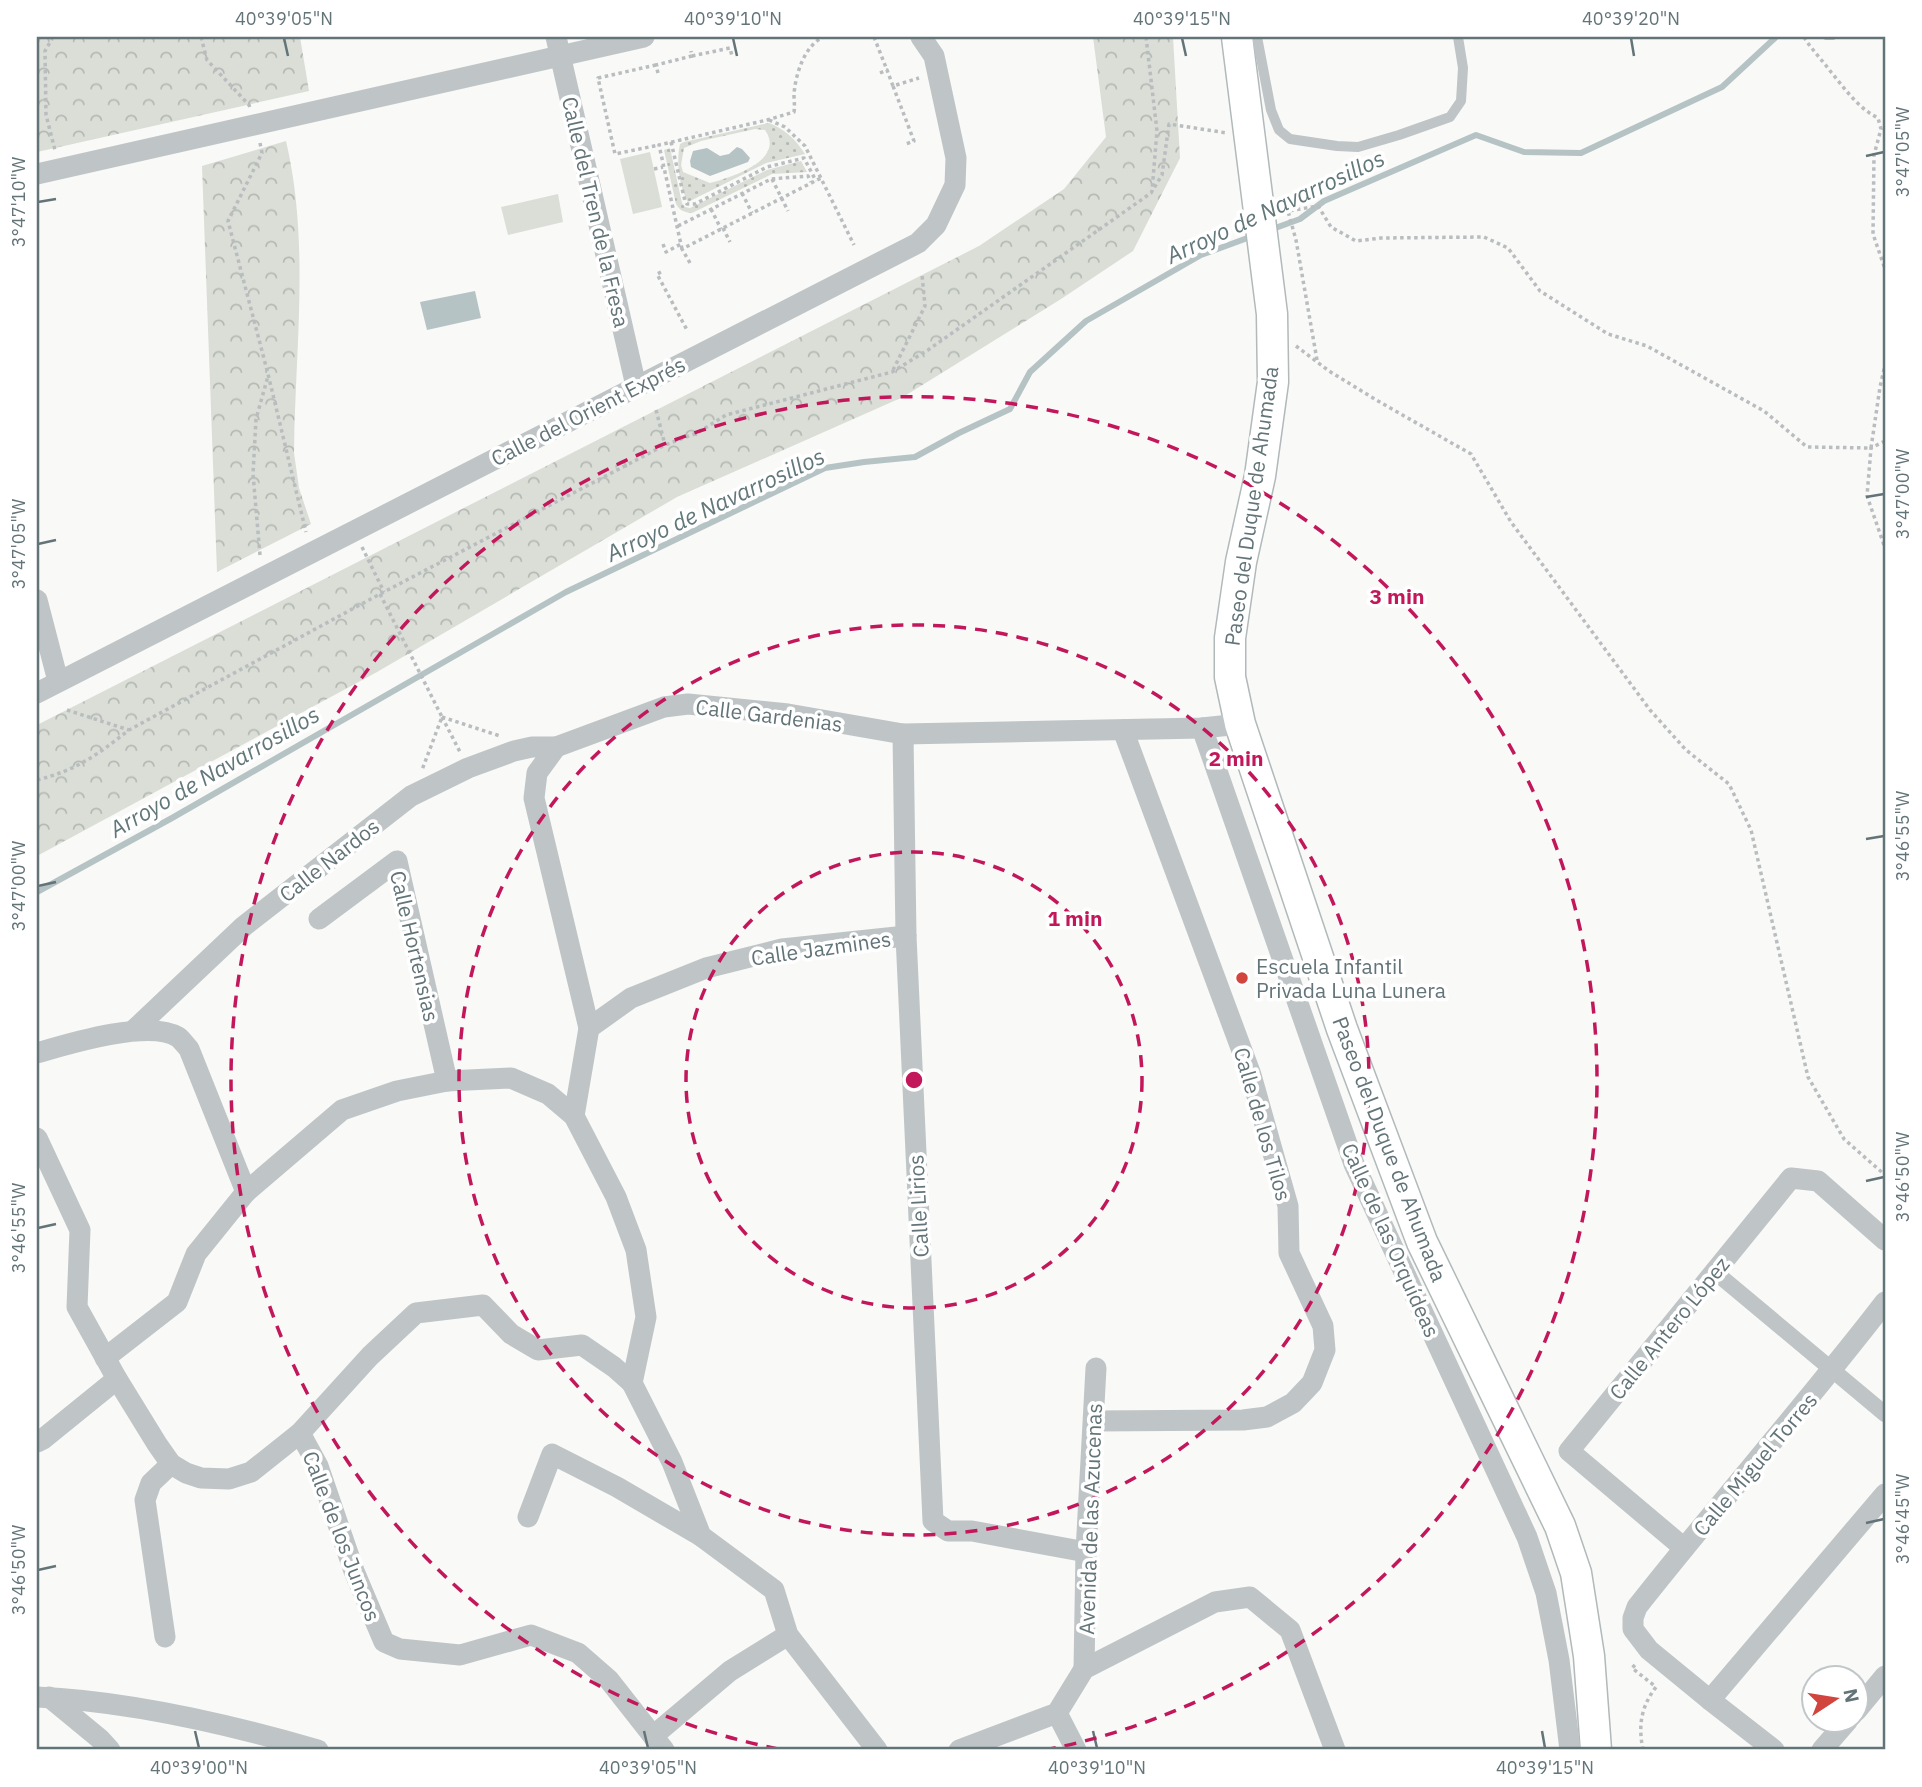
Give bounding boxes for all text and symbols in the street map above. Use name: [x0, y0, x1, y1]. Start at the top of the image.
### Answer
text: 40°39'05"N: [235, 7, 333, 30]
text: 40°39'10"N: [684, 7, 782, 30]
text: 40°39'15"N: [1133, 7, 1231, 30]
text: 40°39'20"N: [1582, 7, 1680, 30]
street label: Calle del Tren de la Fresa: [556, 94, 636, 330]
text: 3°47'05"W: [1891, 107, 1914, 197]
water label: Arroyo de Navarrosillos: [1160, 142, 1389, 270]
text: 3°47'10"W: [7, 157, 30, 247]
street label: Calle del Orient Exprés: [486, 350, 690, 472]
street label: Paseo del Duque de Ahumada: [1218, 364, 1284, 648]
water label: Arroyo de Navarrosillos: [600, 440, 829, 568]
text: 3°47'00"W: [1891, 449, 1914, 539]
text: 3°47'05"W: [7, 499, 30, 589]
text: 3 min: [1370, 582, 1424, 610]
street label: Calle Gardenias: [694, 692, 844, 738]
water label: Arroyo de Navarrosillos: [103, 699, 324, 844]
text: 2 min: [1209, 744, 1263, 772]
text: 3°46'55"W: [1891, 791, 1914, 881]
street label: Calle Nardos: [273, 812, 385, 908]
text: 3°47'00"W: [7, 841, 30, 931]
street label: Calle Hortensias: [384, 868, 446, 1024]
text: 1 min: [1048, 904, 1102, 932]
street label: Calle Jazmines: [749, 924, 893, 972]
place label: Escuela Infantil Privada Luna Lunera: [1256, 952, 1446, 1004]
marker: Escuela Infantil Privada Luna Lunera: [1234, 970, 1250, 986]
street label: Paseo del Duque de Ahumada: [1326, 1012, 1454, 1286]
street label: Calle de los Tilos: [1228, 1044, 1298, 1204]
centre of rings: [902, 1068, 926, 1092]
text: 3°46'50"W: [1891, 1132, 1914, 1222]
street label: Calle de las Orquídeas: [1336, 1138, 1446, 1342]
street label: Calle Lirios: [901, 1154, 935, 1258]
text: 3°46'55"W: [7, 1183, 30, 1273]
street label: Calle Antero López: [1603, 1251, 1735, 1405]
street label: Calle Miguel Torres: [1687, 1386, 1823, 1542]
street label: Avenida de las Azucenas: [1072, 1403, 1108, 1635]
street label: Calle de los Juncos: [297, 1447, 387, 1625]
text: 3°46'45"W: [1891, 1474, 1914, 1564]
text: 3°46'50"W: [7, 1525, 30, 1615]
north arrow: [1800, 1664, 1870, 1734]
text: N: [1838, 1686, 1865, 1705]
text: 40°39'00"N: [150, 1756, 248, 1779]
text: 40°39'05"N: [599, 1756, 697, 1779]
text: 40°39'10"N: [1048, 1756, 1146, 1779]
text: 40°39'15"N: [1496, 1756, 1594, 1779]

